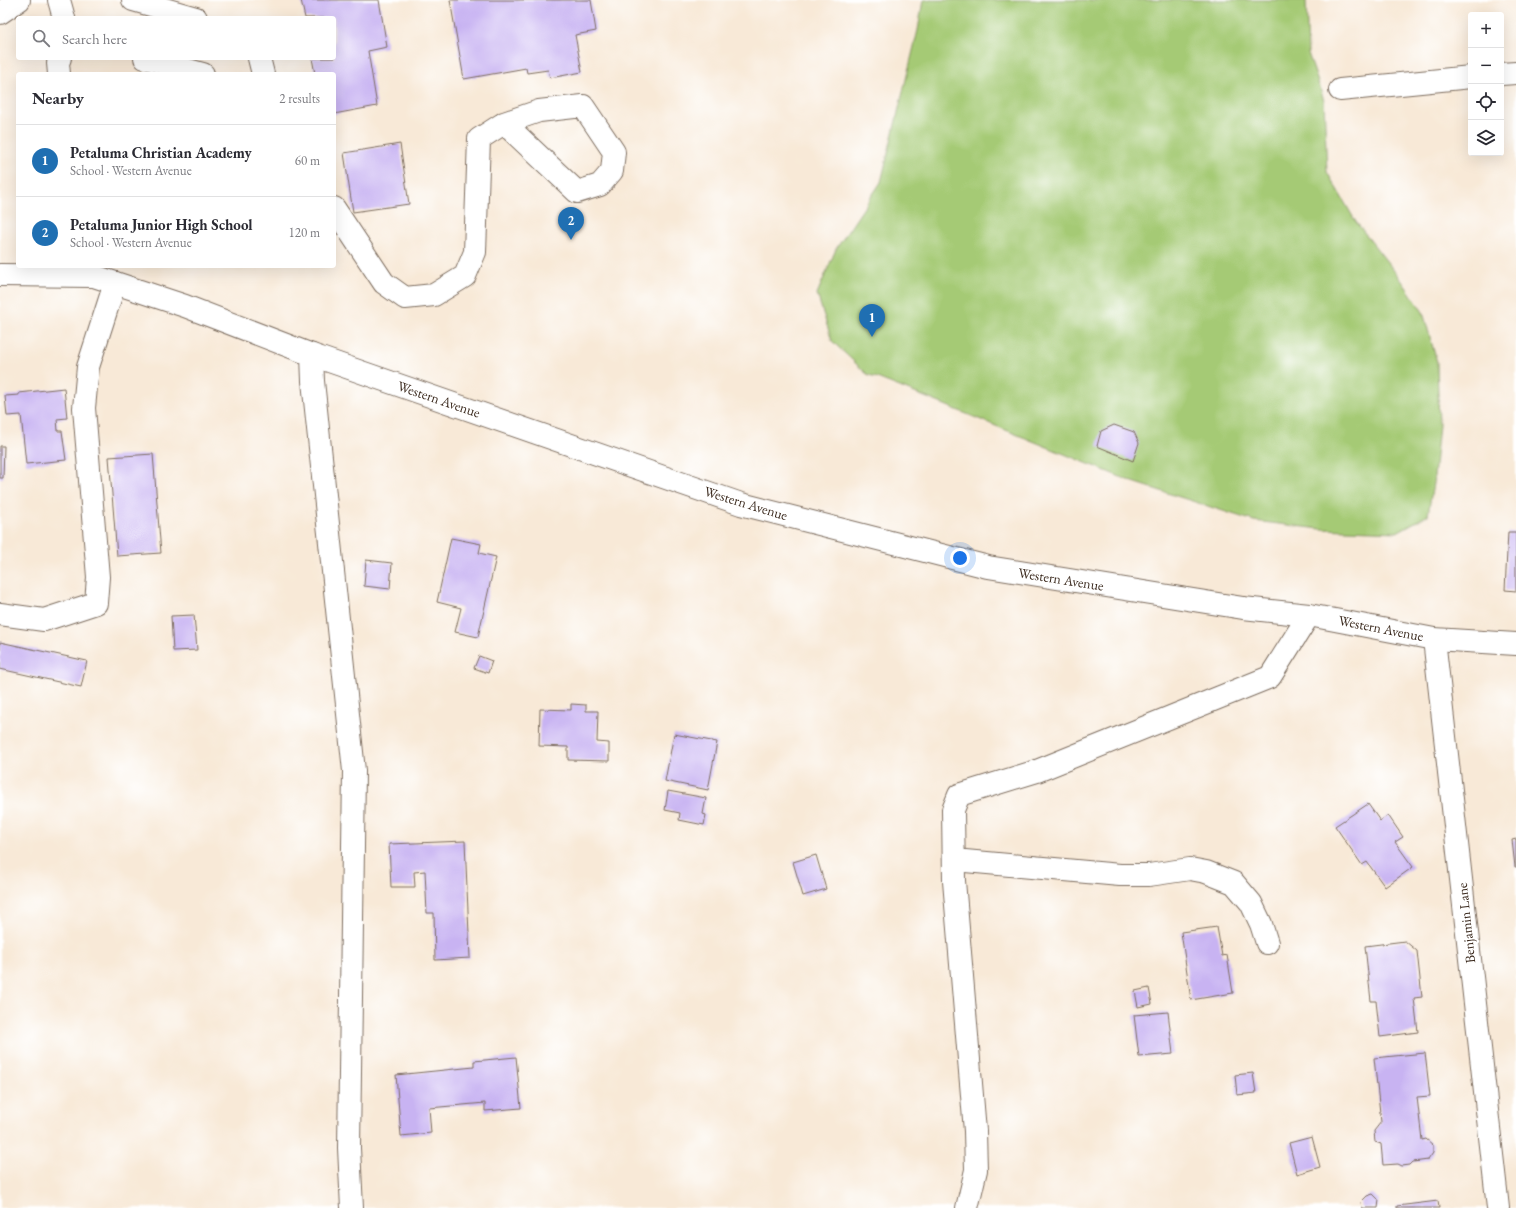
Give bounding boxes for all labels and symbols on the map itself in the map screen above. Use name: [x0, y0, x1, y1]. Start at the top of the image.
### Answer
pin: 2: [558, 207, 584, 240]
pin: 1: [859, 304, 885, 337]
street label: Western Avenue: [395, 376, 483, 422]
street label: Western Avenue: [702, 482, 790, 524]
your location: [950, 548, 970, 568]
street label: Western Avenue: [1017, 563, 1106, 595]
street label: Western Avenue: [1337, 611, 1426, 645]
street label: Benjamin Lane: [1453, 881, 1479, 964]

